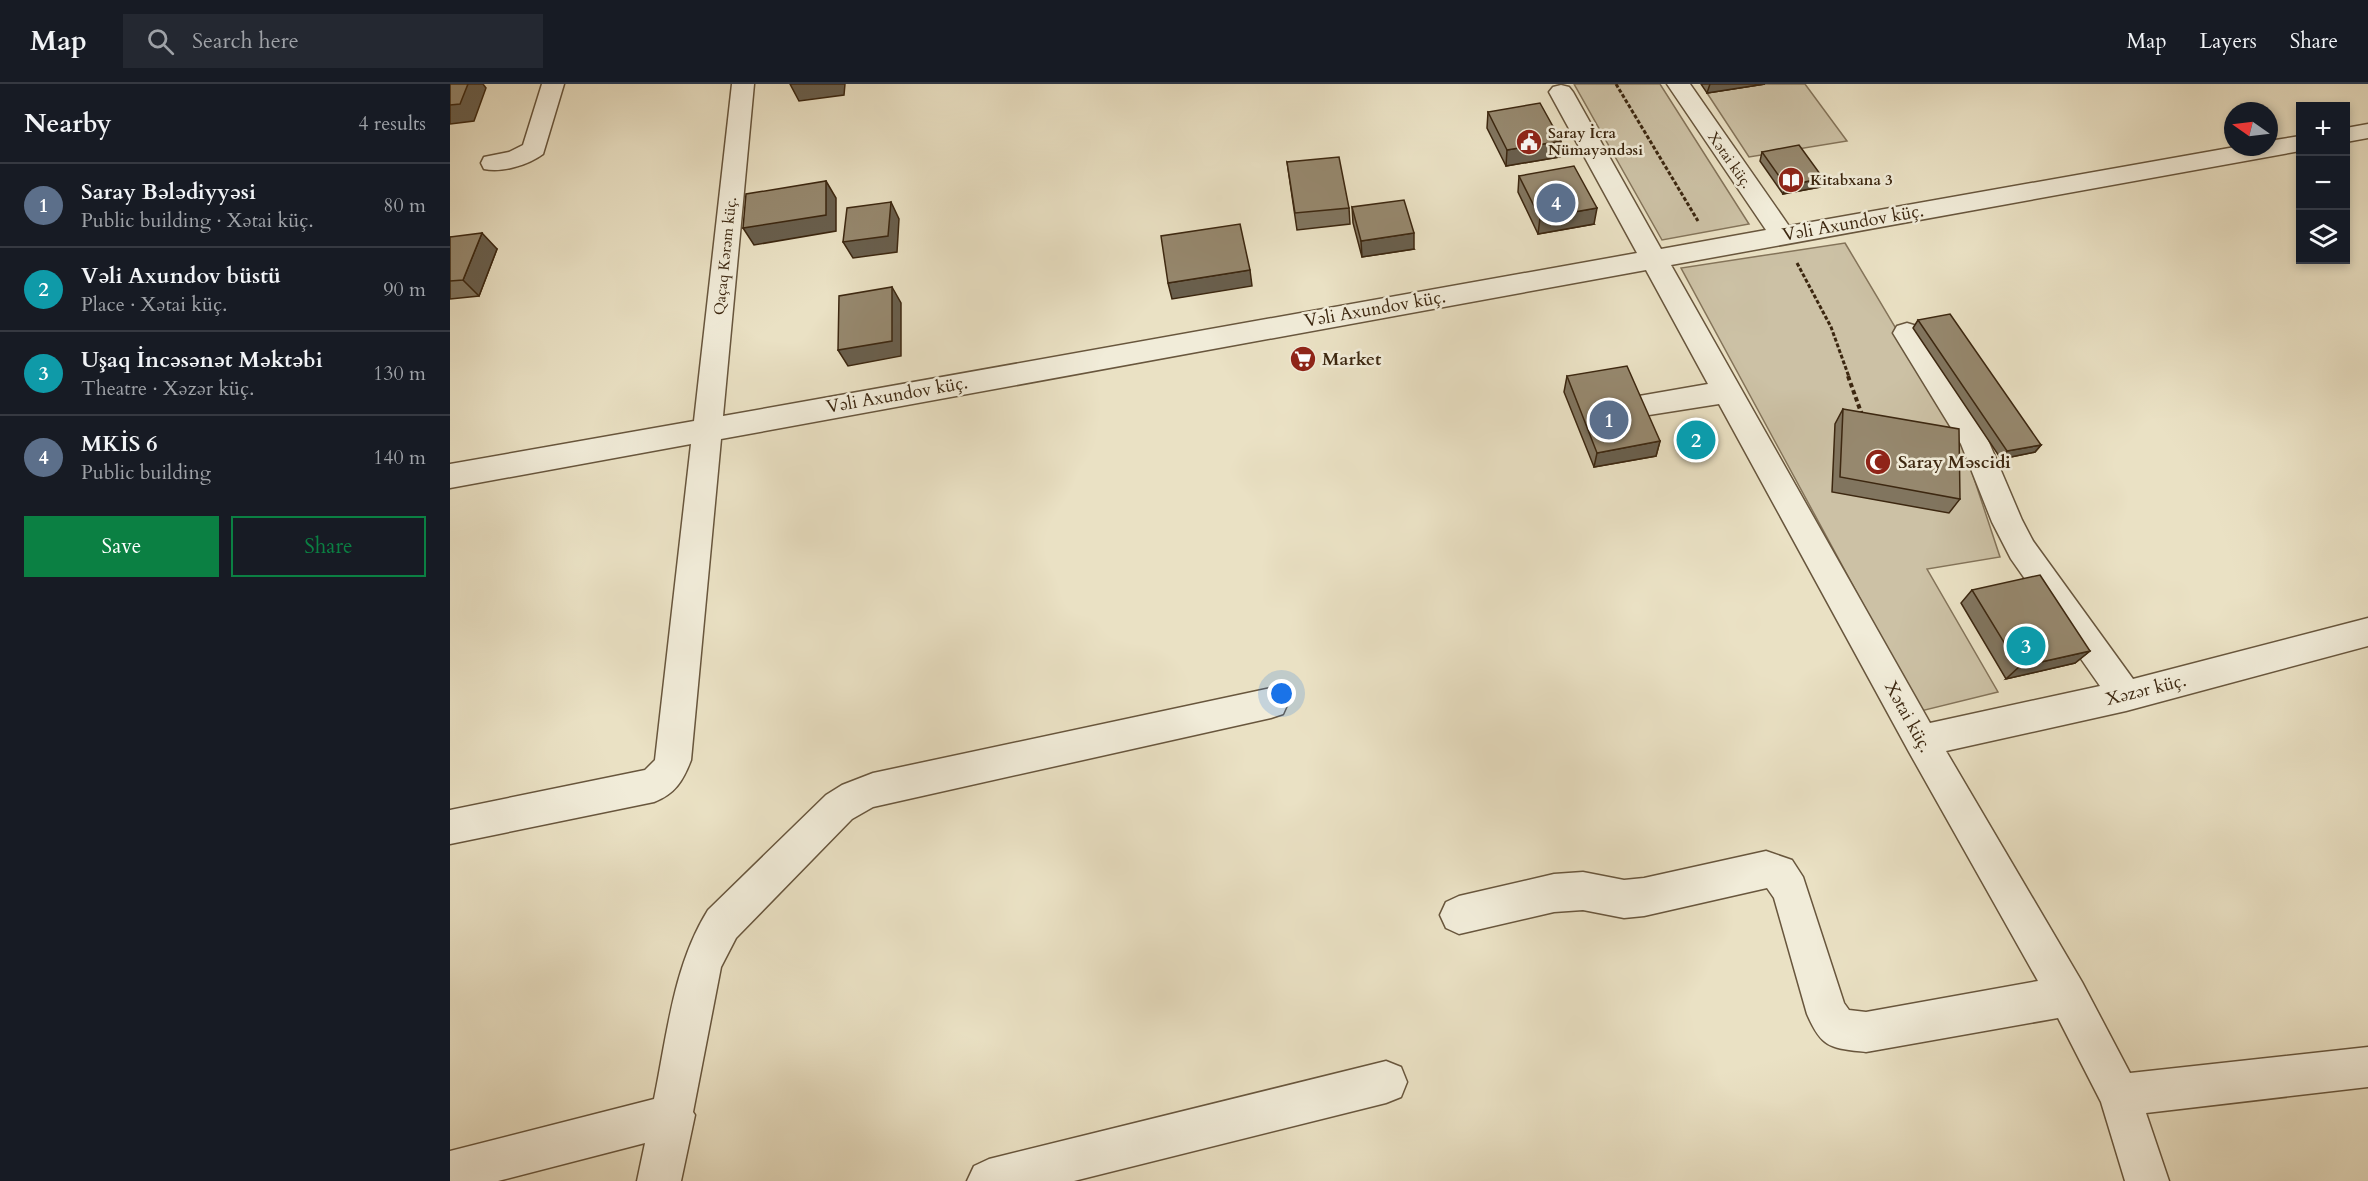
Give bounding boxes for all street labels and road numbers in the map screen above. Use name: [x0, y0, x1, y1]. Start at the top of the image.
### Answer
street label: Xətai küç.: [1703, 128, 1757, 192]
street label: Qaçaq Kərəm küç.: [709, 196, 741, 316]
street label: Vəli Axundov küç.: [1780, 198, 1926, 248]
street label: Vəli Axundov küç.: [1302, 284, 1448, 334]
street label: Vəli Axundov küç.: [824, 370, 970, 420]
street label: Xəzər küç.: [2103, 668, 2189, 712]
street label: Xətai küç.: [1878, 677, 1938, 757]

